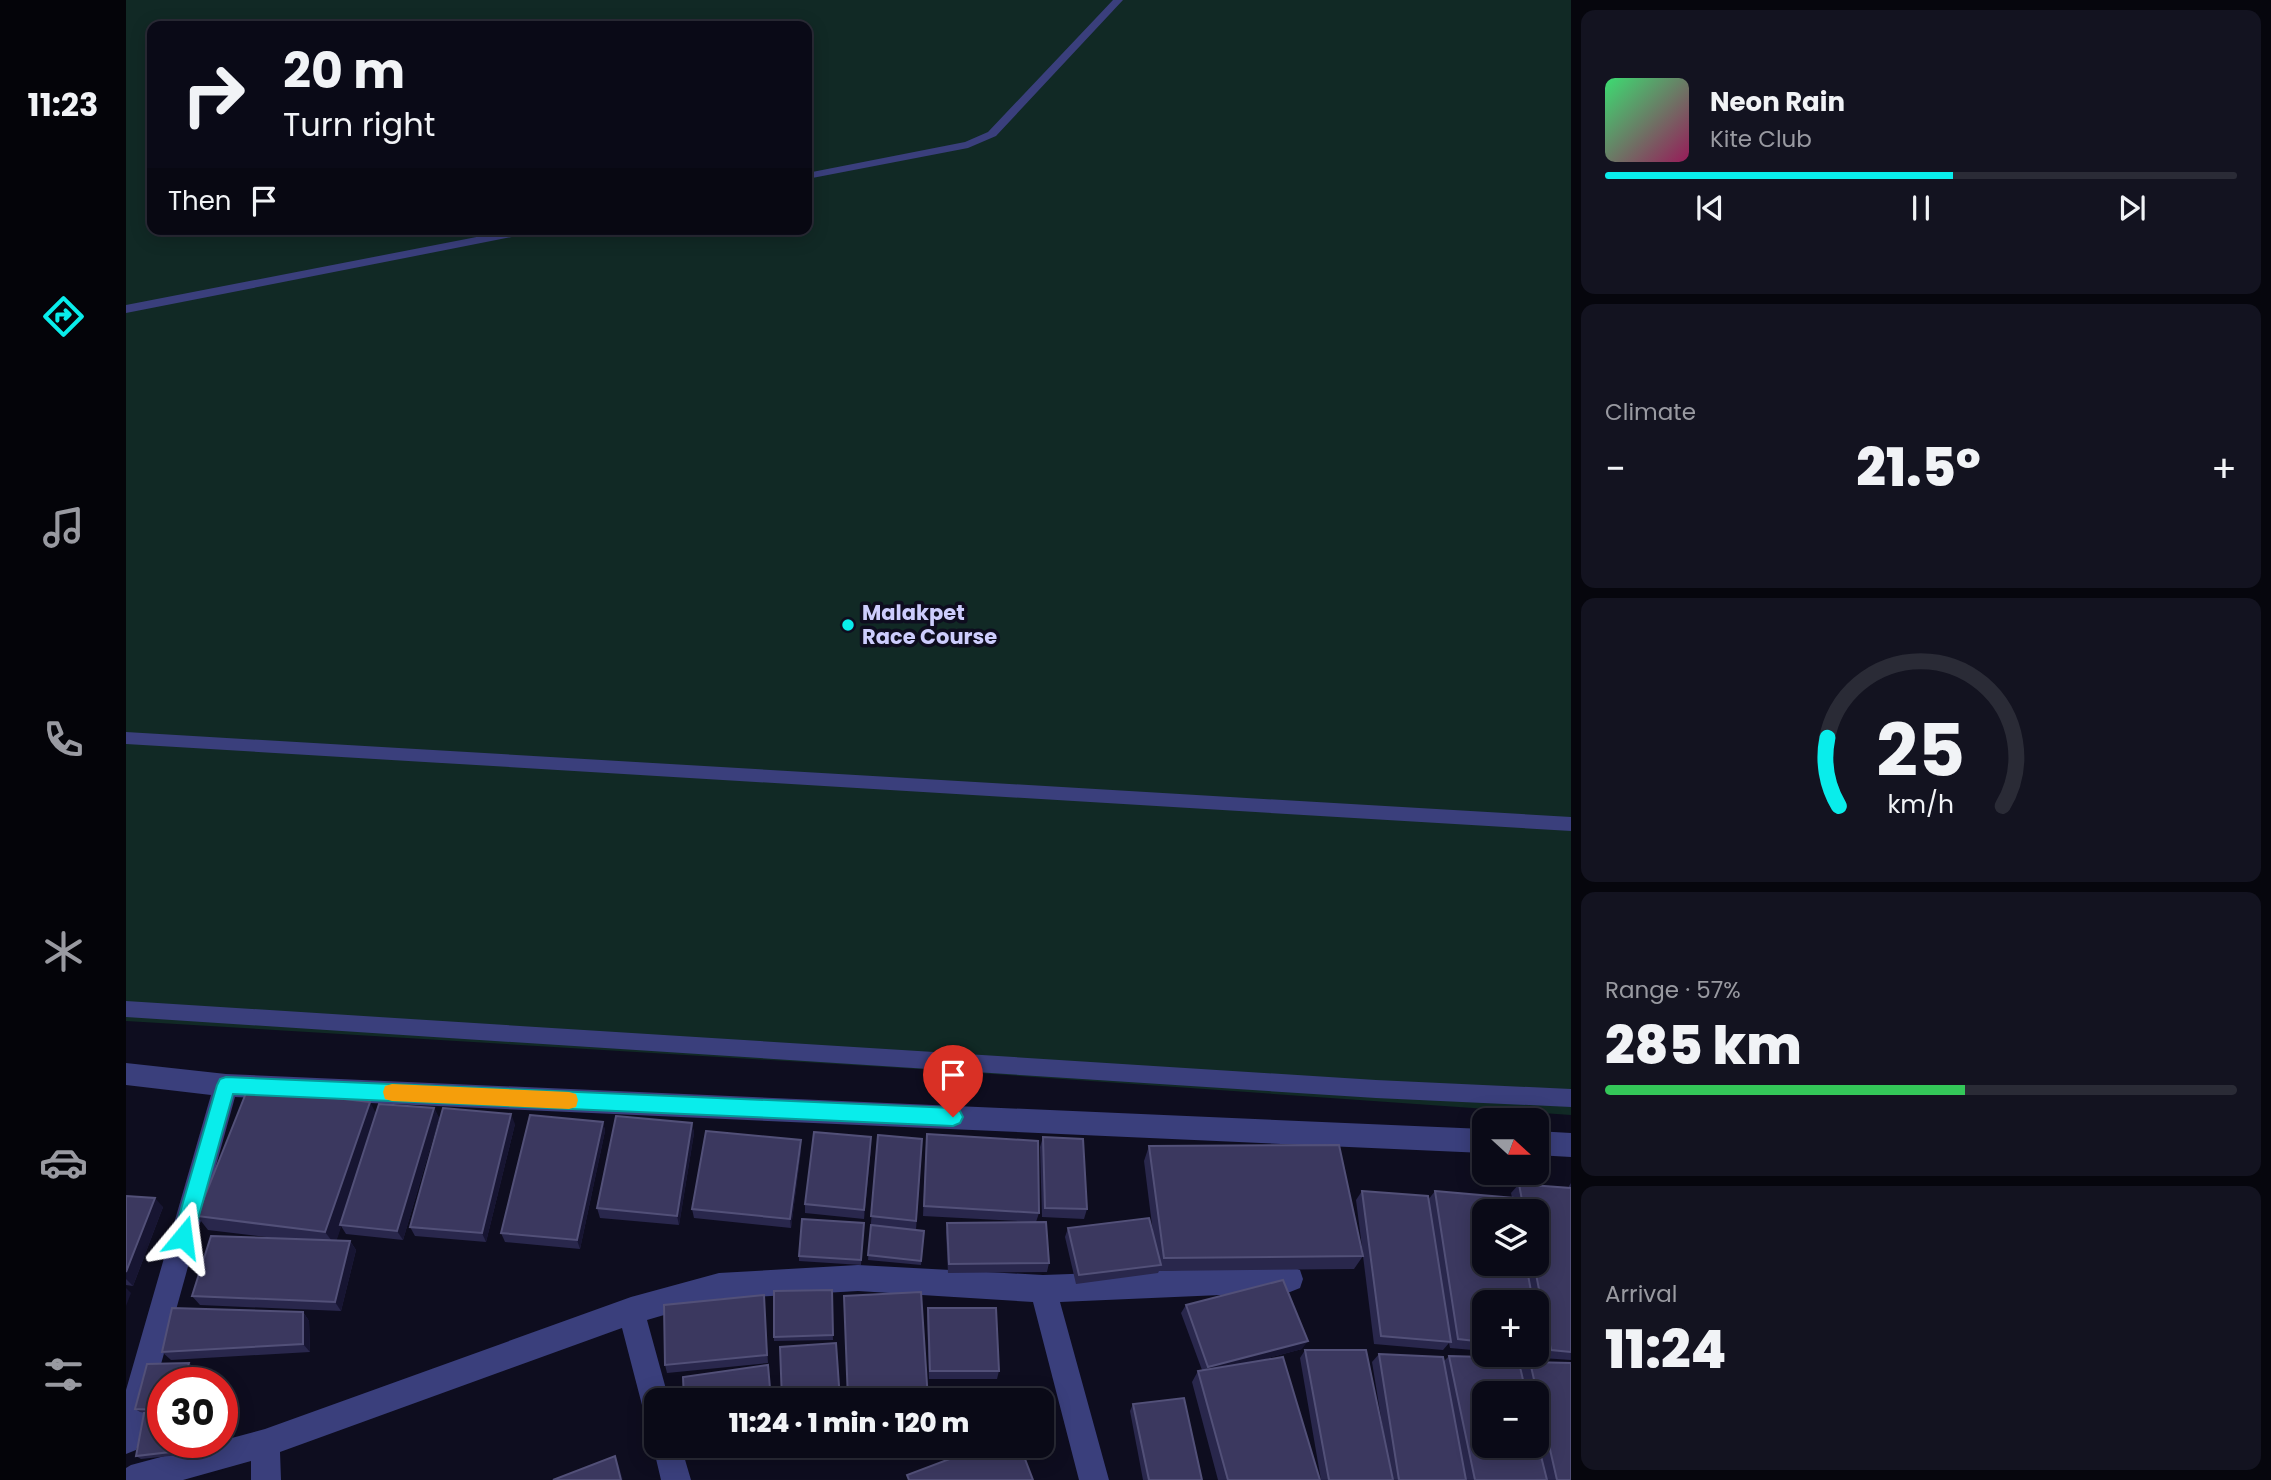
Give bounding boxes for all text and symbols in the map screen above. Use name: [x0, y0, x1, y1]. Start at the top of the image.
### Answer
text: 20 m: [283, 37, 405, 105]
icon: right: [168, 49, 259, 140]
text: 11:23: [28, 82, 98, 127]
text: Neon Rain: [1710, 84, 1845, 120]
text: Turn right: [283, 102, 435, 147]
text: Kite Club: [1710, 123, 1812, 155]
icon: arrive: [245, 182, 283, 220]
text: Then: [168, 183, 231, 219]
icon: previous: [1691, 189, 1729, 227]
icon: pause: [1902, 189, 1940, 227]
icon: next: [2113, 189, 2151, 227]
icon: directions: [39, 292, 88, 341]
text: Climate: [1605, 396, 1696, 428]
text: 21.5°: [1856, 431, 1981, 504]
text: −: [1605, 442, 1626, 495]
text: +: [2211, 442, 2237, 495]
icon: music: [39, 503, 88, 552]
place label: Malakpet Race Course: [862, 598, 997, 651]
marker: Malakpet Race Course: [840, 617, 856, 633]
text: 25: [1877, 700, 1965, 801]
icon: phone: [39, 715, 88, 764]
text: km/h: [1888, 787, 1954, 822]
icon: climate: [39, 927, 88, 976]
text: Range · 57%: [1605, 974, 1741, 1006]
text: 285 km: [1605, 1009, 1802, 1082]
pin: [923, 1045, 983, 1117]
icon: arrive: [934, 1056, 972, 1094]
north arrow: [1472, 1108, 1549, 1185]
map controls: [1472, 1108, 1549, 1458]
icon: car: [39, 1138, 88, 1187]
button: layers: [1472, 1199, 1549, 1276]
position arrow: [146, 1200, 220, 1274]
text: Arrival: [1605, 1278, 1677, 1310]
button: +: [1472, 1290, 1549, 1367]
text: 11:24: [1605, 1313, 1726, 1386]
icon: filters: [39, 1350, 88, 1399]
speed limit sign: 30: [147, 1367, 238, 1458]
button: −: [1472, 1381, 1549, 1458]
text: 11:24 · 1 min · 120 m: [729, 1405, 969, 1441]

